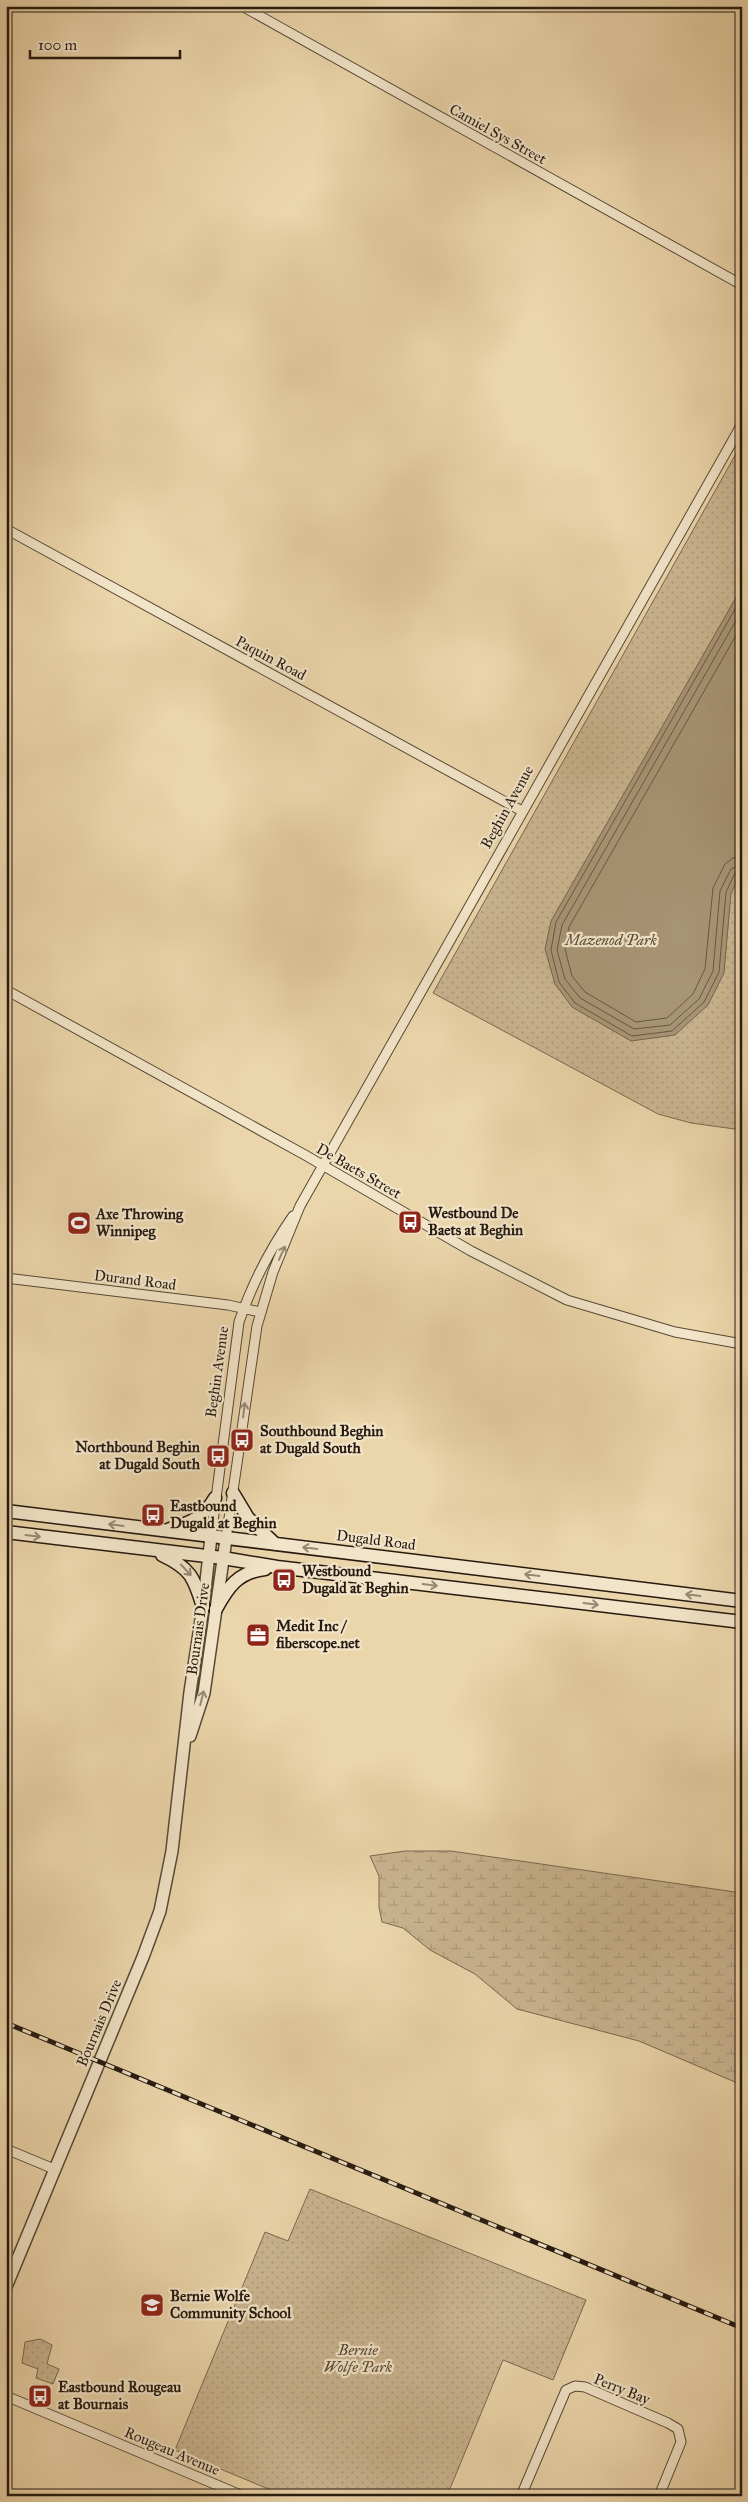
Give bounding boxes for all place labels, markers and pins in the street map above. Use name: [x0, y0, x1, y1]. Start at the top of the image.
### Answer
place label: Westbound De Baets at Beghin: [428, 1204, 524, 1240]
place label: Axe Throwing Winnipeg: [95, 1205, 184, 1241]
bus stop icon: Westbound De Baets at Beghin: [397, 1209, 423, 1235]
sports icon: Axe Throwing Winnipeg: [66, 1210, 92, 1236]
place label: Southbound Beghin at Dugald South: [260, 1422, 384, 1458]
bus stop icon: Southbound Beghin at Dugald South: [229, 1427, 255, 1453]
place label: Northbound Beghin at Dugald South: [75, 1438, 201, 1474]
bus stop icon: Northbound Beghin at Dugald South: [205, 1443, 231, 1469]
place label: Eastbound Dugald at Beghin: [170, 1497, 277, 1533]
bus stop icon: Eastbound Dugald at Beghin: [140, 1502, 166, 1528]
place label: Westbound Dugald at Beghin: [302, 1562, 409, 1598]
bus stop icon: Westbound Dugald at Beghin: [271, 1567, 297, 1593]
place label: Medit Inc / fiberscope.net: [276, 1617, 361, 1653]
office icon: Medit Inc / fiberscope.net: [245, 1622, 271, 1648]
place label: Bernie Wolfe Community School: [170, 2287, 292, 2323]
school or university icon: Bernie Wolfe Community School: [139, 2292, 165, 2318]
place label: Eastbound Rougeau at Bournais: [58, 2378, 181, 2413]
bus stop icon: Eastbound Rougeau at Bournais: [27, 2383, 53, 2409]

